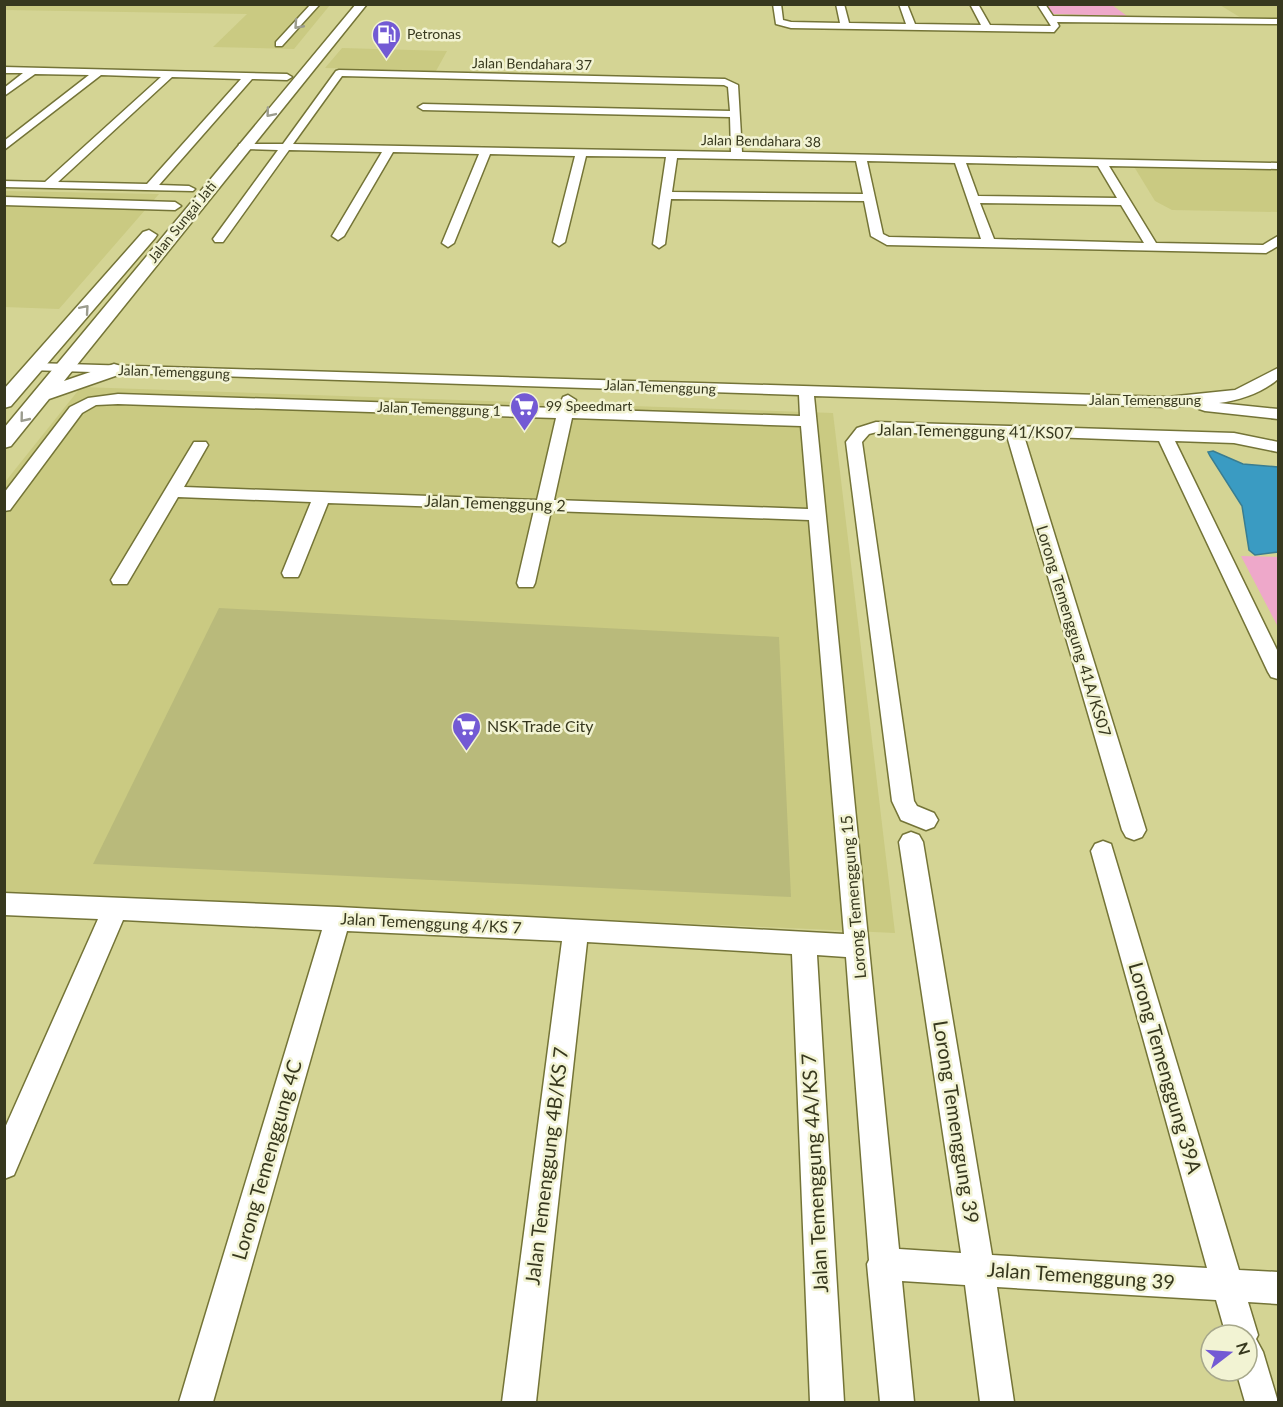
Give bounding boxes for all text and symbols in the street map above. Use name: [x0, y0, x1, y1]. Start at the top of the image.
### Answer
one-way arrow: [294, 18, 305, 29]
fuel station icon: Petronas: [370, 18, 402, 60]
place label: Petronas: [407, 25, 461, 42]
street label: Jalan Bendahara 37: [472, 54, 592, 73]
one-way arrow: [267, 107, 278, 118]
street label: Jalan Bendahara 38: [701, 131, 821, 150]
street label: Jalan Sungai Jati: [144, 178, 219, 266]
one-way arrow: [77, 305, 88, 316]
street label: Jalan Temenggung: [118, 361, 230, 382]
street label: Jalan Temenggung: [604, 376, 716, 397]
supermarket icon: 99 Speedmart: [509, 390, 541, 432]
street label: Jalan Temenggung: [1089, 391, 1201, 408]
place label: 99 Speedmart: [546, 397, 632, 414]
street label: Jalan Temenggung 1: [377, 398, 501, 419]
one-way arrow: [20, 411, 31, 422]
street label: Jalan Temenggung 41/KS07: [877, 419, 1073, 442]
street label: Jalan Temenggung 2: [424, 491, 566, 514]
street label: Lorong Temenggung 41A/KS07: [1033, 523, 1116, 739]
supermarket icon: NSK Trade City: [450, 710, 482, 752]
place label: NSK Trade City: [487, 716, 594, 735]
street label: Lorong Temenggung 15: [836, 815, 869, 980]
street label: Jalan Temenggung 4/KS 7: [340, 908, 522, 937]
street label: Lorong Temenggung 39A: [1124, 959, 1208, 1177]
street label: Lorong Temenggung 39: [929, 1019, 985, 1225]
street label: Jalan Temenggung 4B/KS 7: [520, 1046, 573, 1286]
street label: Jalan Temenggung 4A/KS 7: [796, 1053, 832, 1294]
street label: Lorong Temenggung 4C: [226, 1057, 306, 1262]
street label: Jalan Temenggung 39: [986, 1256, 1176, 1294]
north arrow: [1199, 1323, 1259, 1383]
text: N: [1233, 1340, 1255, 1357]

